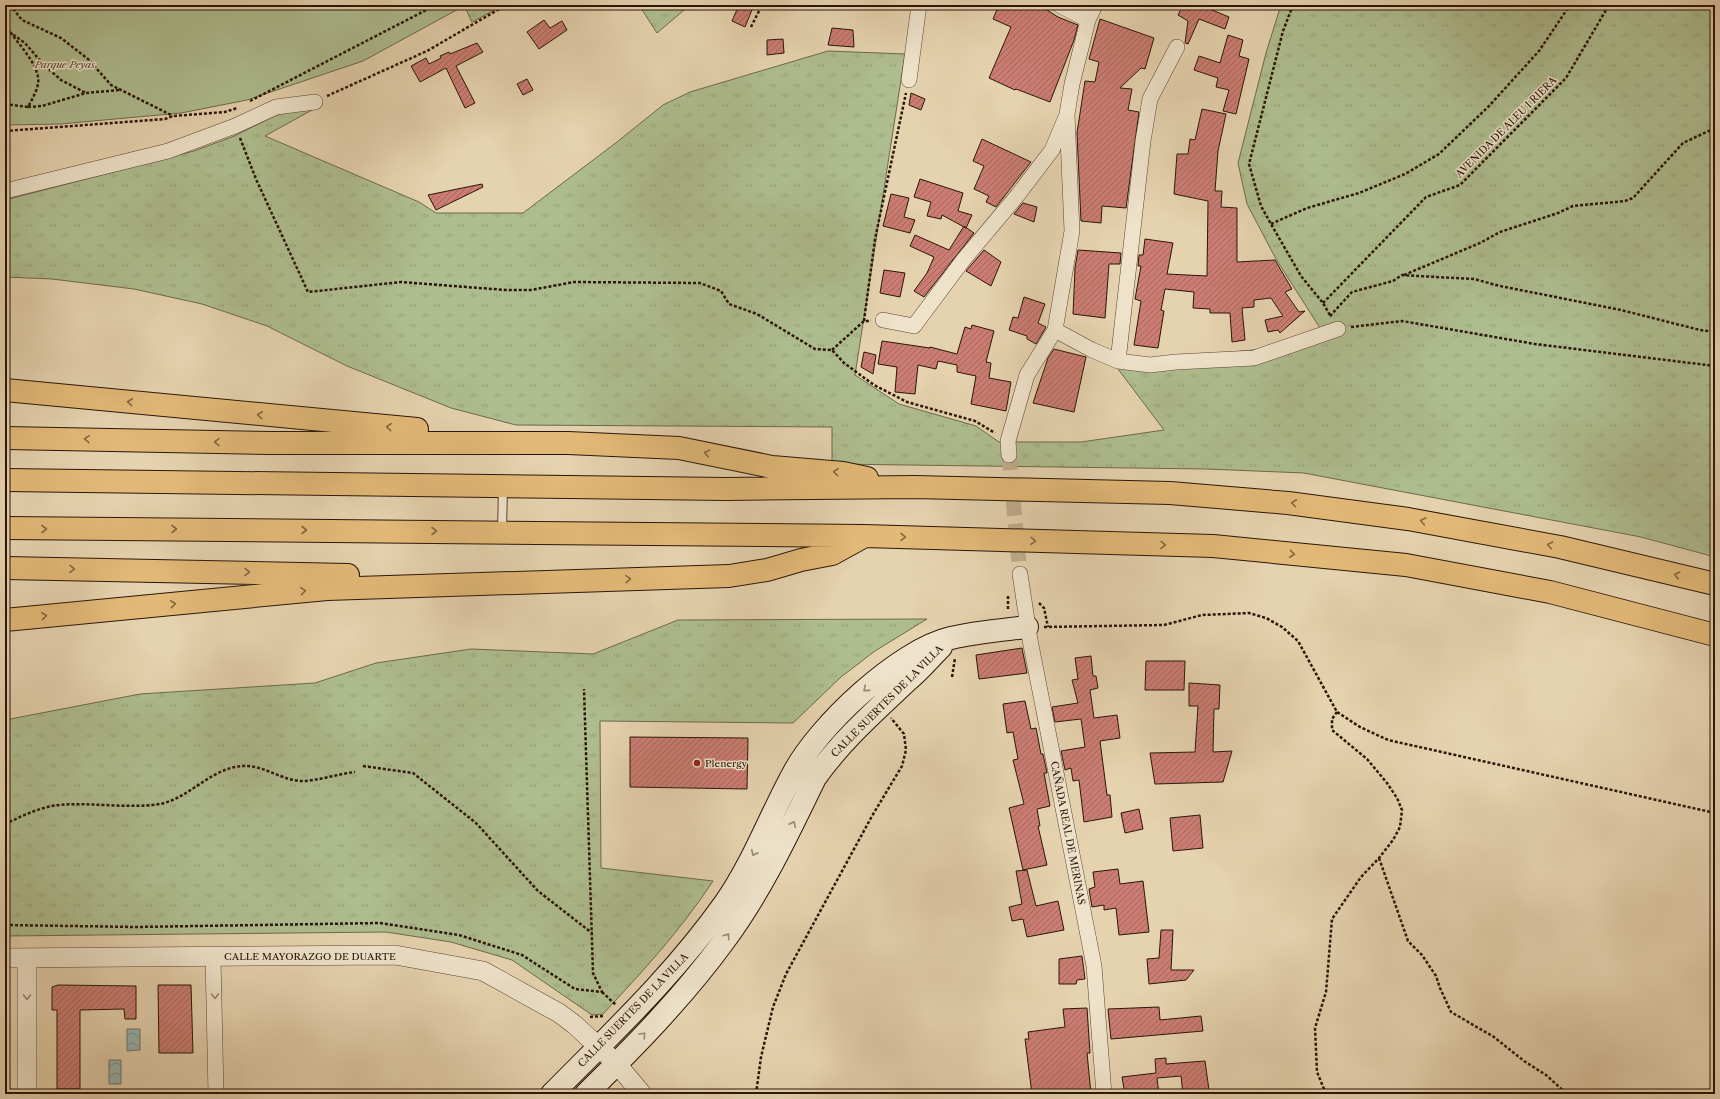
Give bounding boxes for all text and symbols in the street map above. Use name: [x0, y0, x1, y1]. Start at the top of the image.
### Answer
park label: Parque Peyas: [34, 58, 96, 71]
street label: AVENIDA DE ALEU I RIERA: [1452, 73, 1560, 181]
one-way arrow: [127, 398, 134, 407]
one-way arrow: [257, 410, 263, 419]
one-way arrow: [386, 423, 392, 432]
one-way arrow: [84, 435, 90, 444]
one-way arrow: [214, 438, 220, 446]
one-way arrow: [704, 450, 710, 458]
one-way arrow: [833, 468, 839, 477]
one-way arrow: [1291, 499, 1297, 508]
one-way arrow: [1420, 518, 1426, 526]
one-way arrow: [41, 524, 47, 533]
one-way arrow: [171, 525, 177, 534]
one-way arrow: [301, 526, 307, 535]
one-way arrow: [431, 527, 437, 536]
one-way arrow: [900, 533, 906, 541]
one-way arrow: [1030, 537, 1036, 545]
one-way arrow: [1160, 540, 1166, 549]
one-way arrow: [1547, 541, 1554, 550]
one-way arrow: [1289, 549, 1295, 558]
one-way arrow: [69, 565, 75, 573]
one-way arrow: [244, 568, 250, 576]
one-way arrow: [1674, 571, 1680, 579]
one-way arrow: [625, 575, 631, 583]
one-way arrow: [300, 587, 306, 596]
one-way arrow: [170, 600, 176, 609]
one-way arrow: [41, 612, 47, 621]
street label: CALLE SUERTES DE LA VILLA: [828, 642, 946, 760]
one-way arrow: [863, 685, 870, 692]
place label: Plenergy: [705, 757, 747, 770]
marker: Plenergy: [692, 758, 702, 768]
street label: CAÑADA REAL DE MERINAS: [1048, 760, 1088, 906]
one-way arrow: [788, 821, 796, 828]
one-way arrow: [751, 848, 759, 856]
one-way arrow: [722, 933, 730, 940]
street label: CALLE MAYORAZGO DE DUARTE: [224, 950, 396, 963]
street label: CALLE SUERTES DE LA VILLA: [575, 950, 691, 1070]
one-way arrow: [211, 993, 219, 999]
one-way arrow: [23, 994, 31, 1000]
one-way arrow: [638, 1032, 645, 1040]

